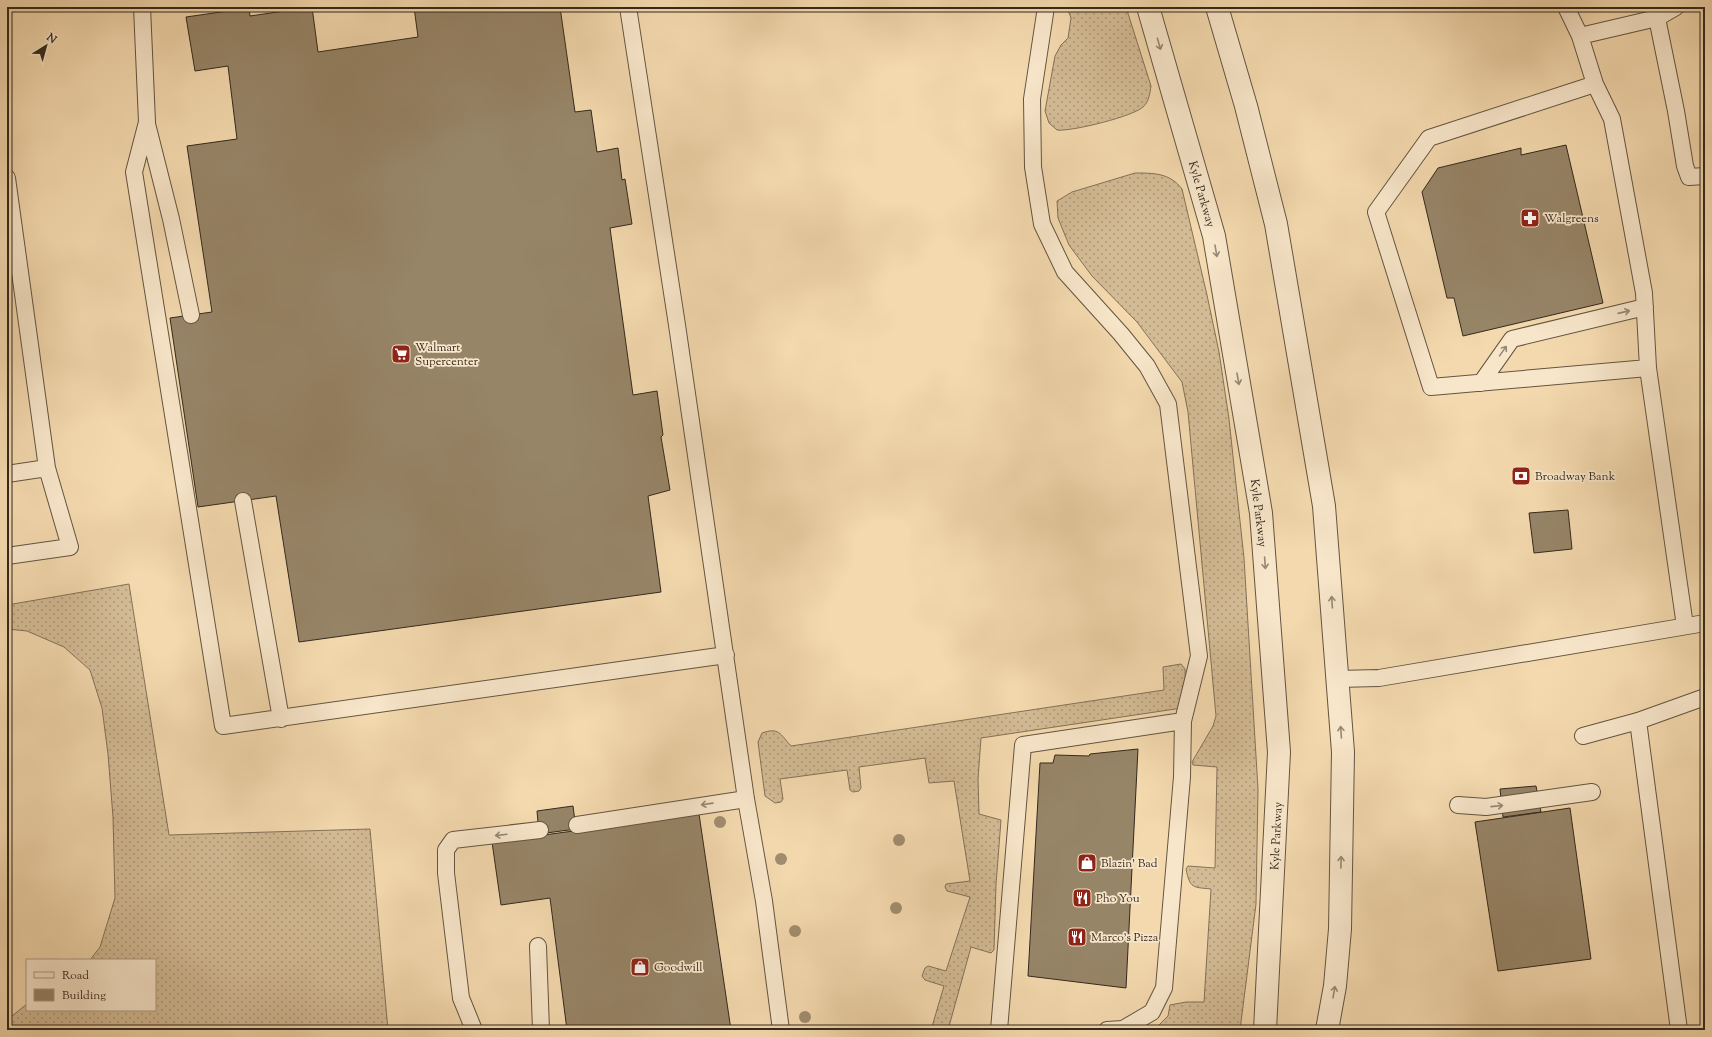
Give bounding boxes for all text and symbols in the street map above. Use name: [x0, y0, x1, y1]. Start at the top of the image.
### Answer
north arrow: [26, 26, 66, 66]
text: N: [42, 29, 60, 48]
one-way arrow: [1156, 38, 1163, 51]
street label: Kyle Parkway: [1183, 159, 1219, 230]
pharmacy icon: Walgreens: [1519, 207, 1541, 229]
place label: Walgreens: [1544, 210, 1599, 228]
one-way arrow: [1212, 244, 1220, 257]
one-way arrow: [1617, 307, 1630, 315]
place label: Walmart Supercenter: [415, 339, 479, 371]
supermarket icon: Walmart Supercenter: [390, 343, 412, 365]
one-way arrow: [1499, 346, 1507, 357]
one-way arrow: [1234, 372, 1242, 385]
bank icon: Broadway Bank: [1510, 465, 1532, 487]
place label: Broadway Bank: [1535, 468, 1616, 486]
street label: Kyle Parkway: [1245, 478, 1271, 548]
one-way arrow: [1261, 556, 1268, 569]
one-way arrow: [1328, 596, 1335, 609]
one-way arrow: [1338, 726, 1345, 739]
one-way arrow: [701, 800, 714, 808]
street label: Kyle Parkway: [1266, 801, 1288, 871]
one-way arrow: [1490, 802, 1503, 809]
one-way arrow: [495, 831, 508, 838]
shop icon: Blazin' Bad: [1076, 852, 1098, 874]
place label: Blazin' Bad: [1101, 855, 1158, 873]
one-way arrow: [1337, 856, 1345, 869]
restaurant icon: Pho You: [1071, 887, 1093, 909]
place label: Pho You: [1096, 890, 1140, 908]
restaurant icon: Marco's Pizza: [1066, 926, 1088, 948]
place label: Marco's Pizza: [1091, 929, 1159, 947]
shop icon: Goodwill: [629, 956, 651, 978]
legend: [26, 959, 156, 1011]
place label: Goodwill: [654, 959, 703, 977]
text: Road: [62, 967, 89, 985]
one-way arrow: [1330, 986, 1338, 999]
text: Building: [62, 987, 106, 1005]

